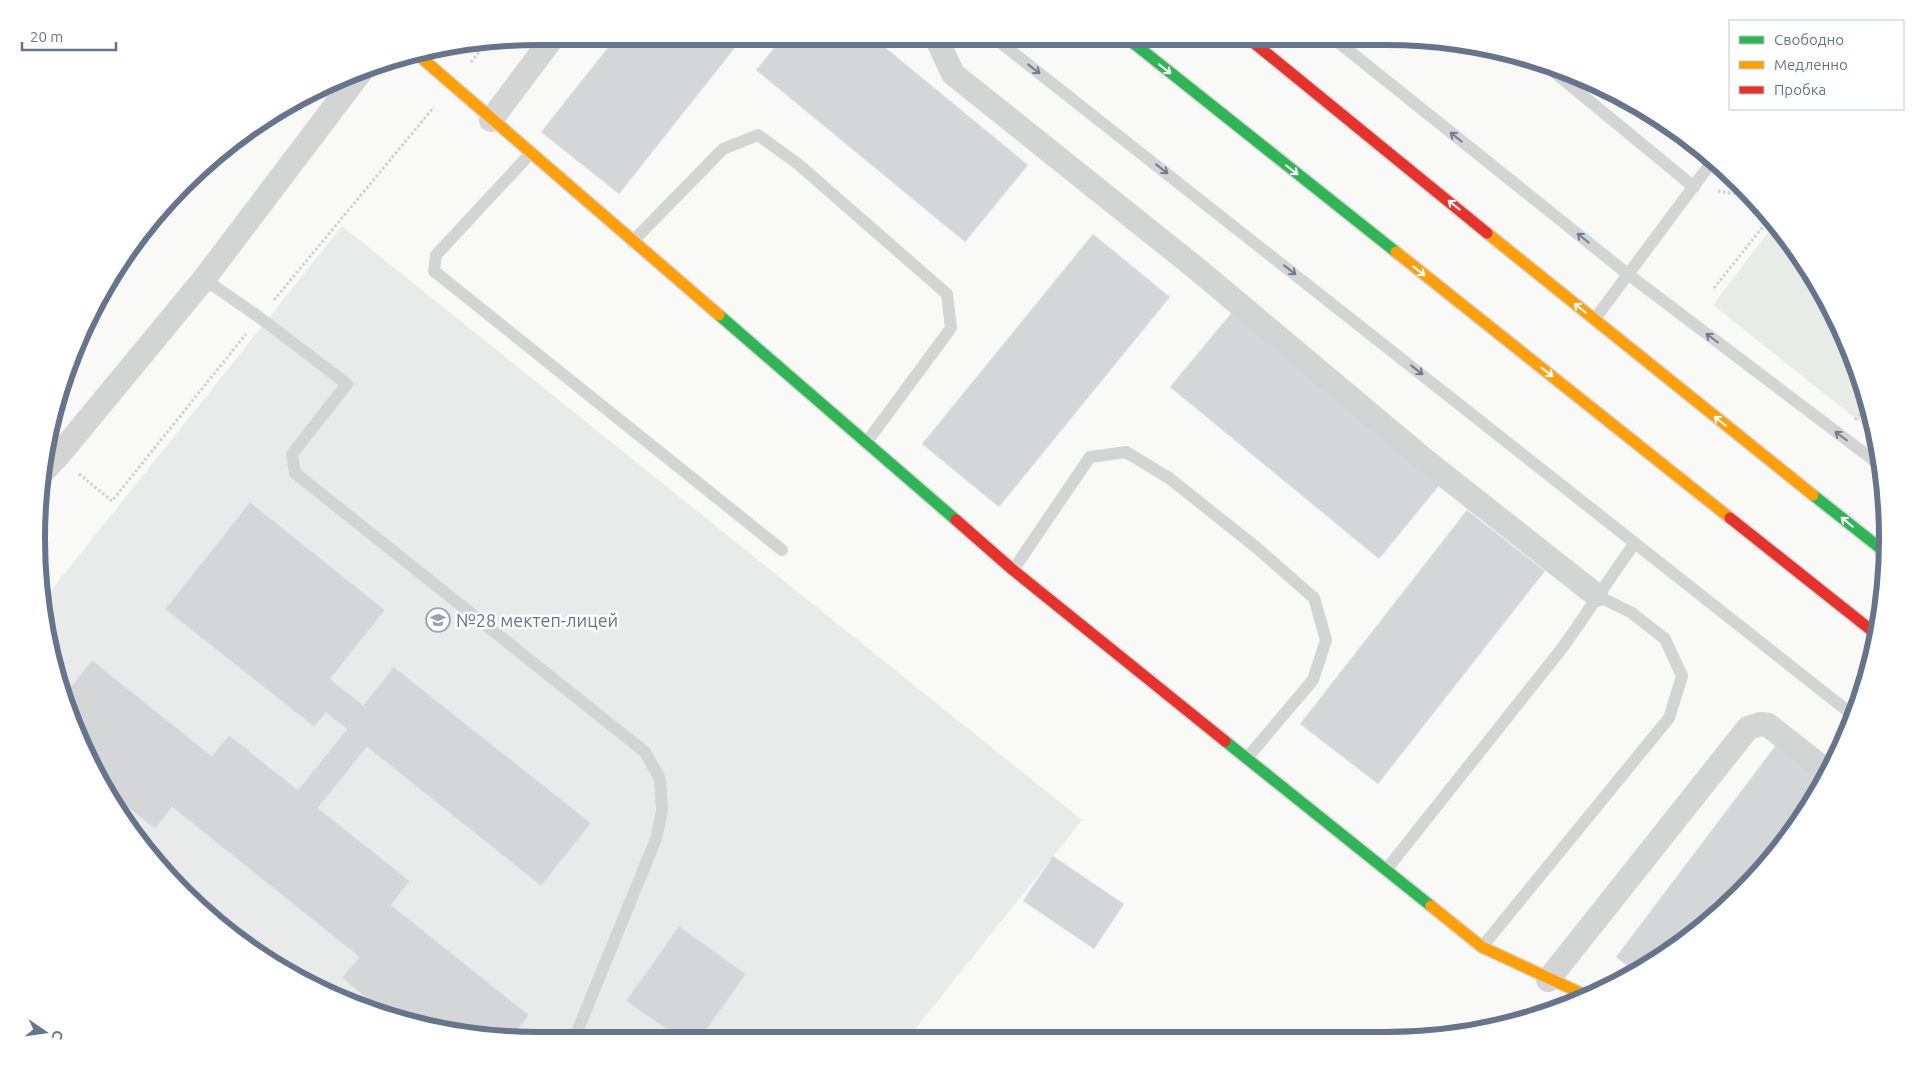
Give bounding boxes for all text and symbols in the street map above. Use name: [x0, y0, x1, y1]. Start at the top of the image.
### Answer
scale bar: [22, 20, 116, 52]
legend: [1729, 20, 1904, 110]
text: 20 m: [30, 28, 63, 45]
text: Свободно: [1774, 31, 1844, 48]
text: Медленно: [1774, 56, 1848, 73]
one-way arrow: [1027, 63, 1040, 74]
one-way arrow: [1158, 63, 1171, 74]
text: Пробка: [1774, 81, 1826, 98]
one-way arrow: [1450, 131, 1463, 142]
one-way arrow: [1155, 164, 1168, 175]
one-way arrow: [1285, 164, 1298, 175]
one-way arrow: [1447, 200, 1460, 211]
one-way arrow: [1577, 233, 1590, 244]
one-way arrow: [1283, 264, 1296, 275]
one-way arrow: [1413, 265, 1426, 276]
one-way arrow: [1573, 303, 1586, 314]
one-way arrow: [1706, 332, 1719, 343]
one-way arrow: [1410, 365, 1423, 376]
one-way arrow: [1540, 367, 1553, 378]
one-way arrow: [1714, 415, 1727, 426]
one-way arrow: [1835, 430, 1848, 441]
one-way arrow: [1840, 517, 1854, 527]
school or university icon: №28 мектеп-лицей: [425, 607, 451, 633]
place label: №28 мектеп-лицей: [456, 610, 618, 630]
north arrow: [20, 1007, 70, 1057]
text: С: [49, 1029, 66, 1041]

